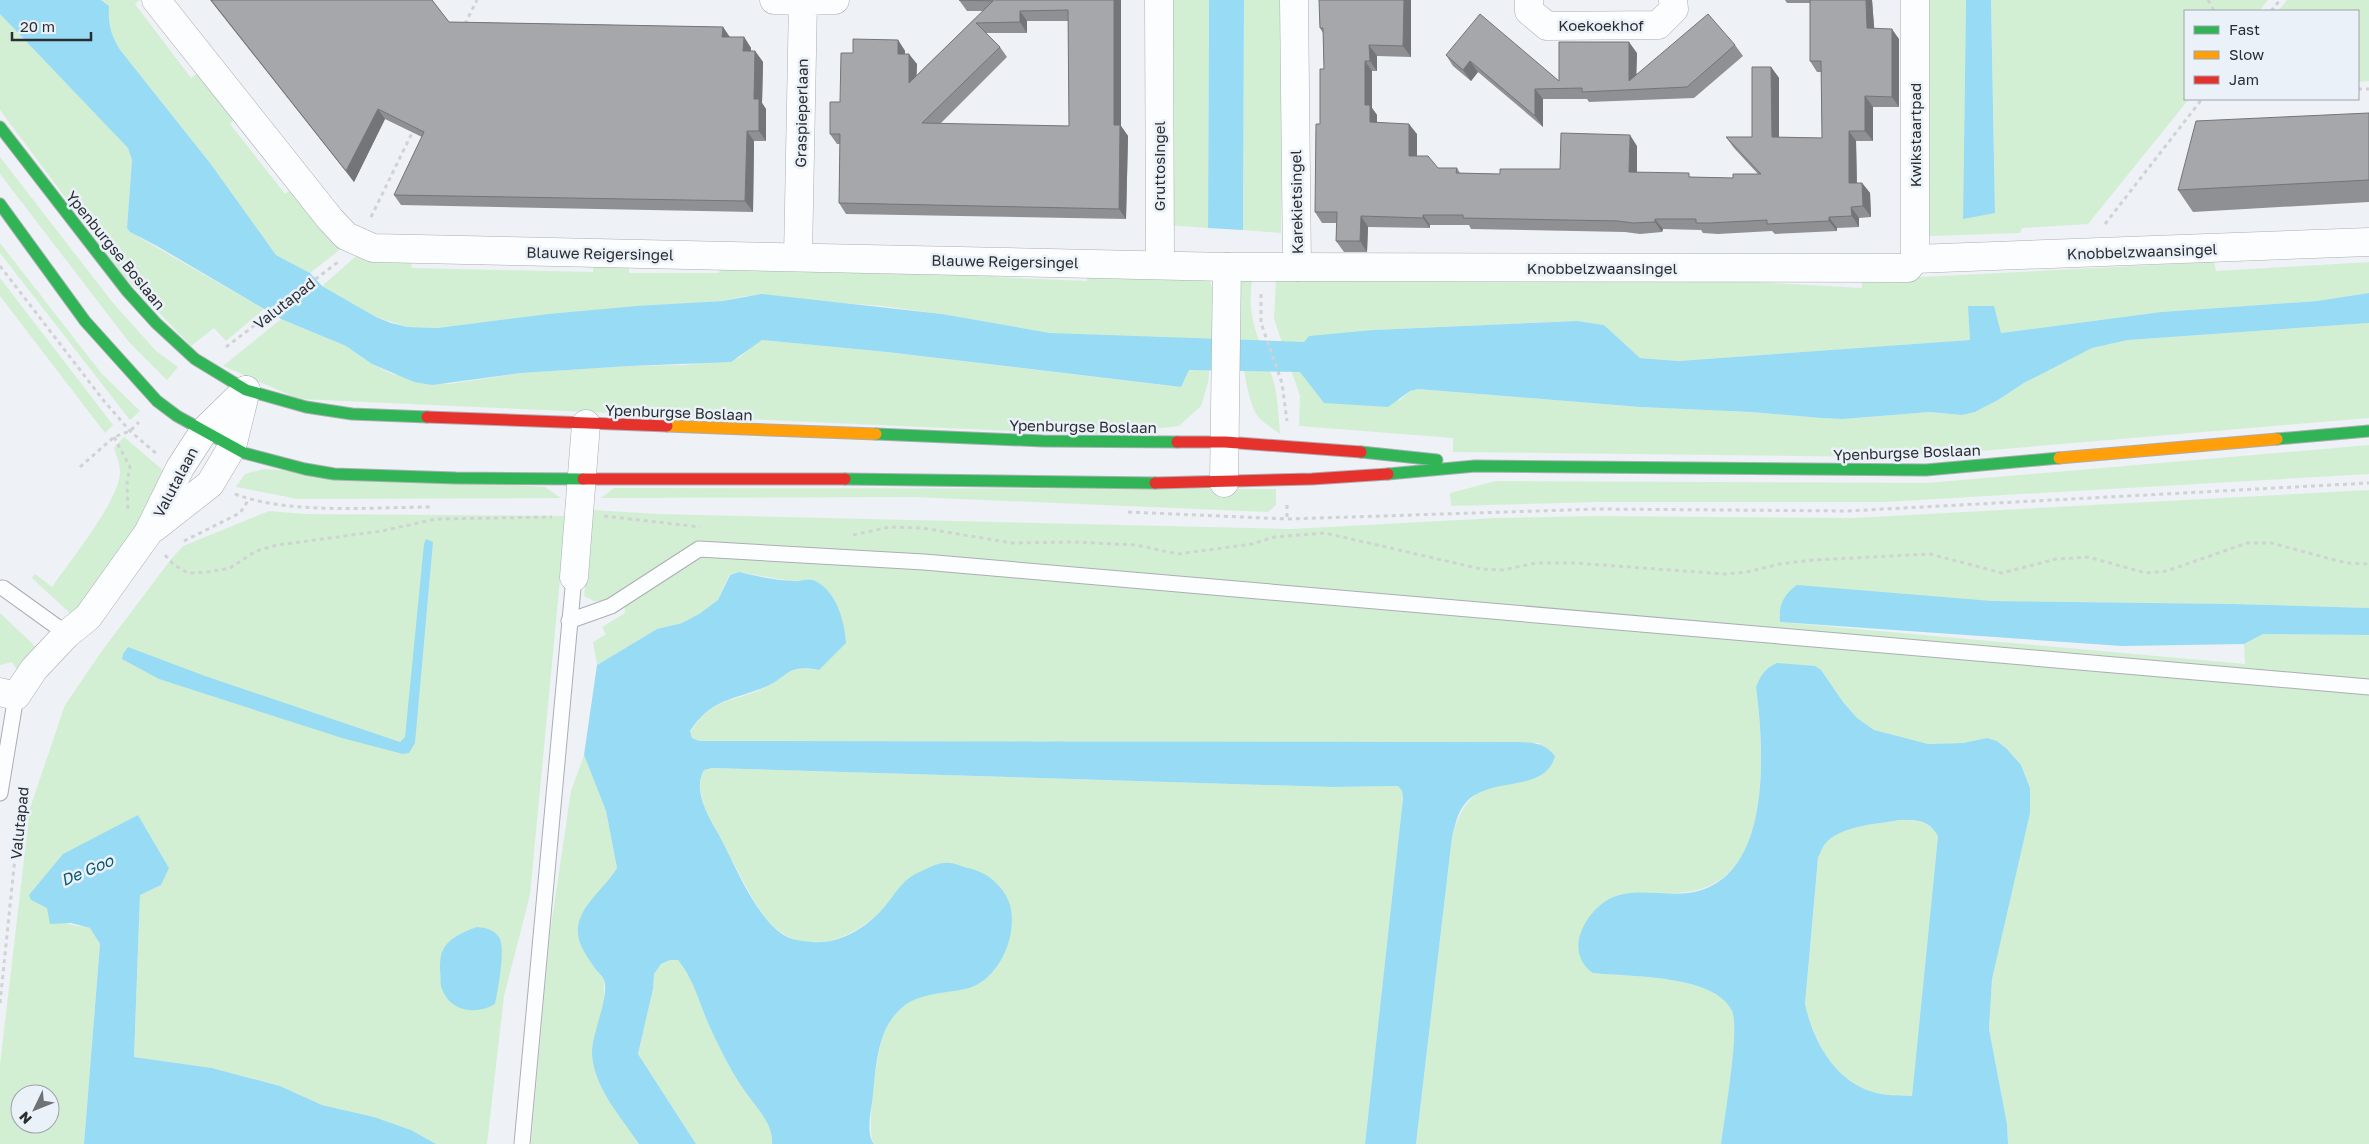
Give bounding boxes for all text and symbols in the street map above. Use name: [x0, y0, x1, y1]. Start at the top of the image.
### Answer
scale bar: [12, 10, 91, 42]
legend: [2184, 10, 2359, 100]
street label: Koekoekhof: [1558, 16, 1644, 34]
text: 20 m: [20, 17, 55, 35]
text: Fast: [2229, 20, 2260, 38]
text: Slow: [2229, 45, 2264, 63]
street label: Graspieperlaan: [791, 58, 811, 168]
text: Jam: [2229, 70, 2259, 88]
street label: Kwikstaartpad: [1906, 83, 1924, 187]
street label: Gruttosingel: [1150, 121, 1168, 211]
street label: Karekietsingel: [1286, 150, 1306, 254]
street label: Ypenburgse Boslaan: [63, 187, 169, 313]
street label: Knobbelzwaansingel: [2067, 239, 2218, 263]
street label: Blauwe Reigersingel: [526, 243, 674, 263]
street label: Blauwe Reigersingel: [931, 251, 1079, 271]
street label: Knobbelzwaansingel: [1527, 259, 1677, 277]
street label: Valutapad: [250, 273, 318, 333]
street label: Ypenburgse Boslaan: [605, 400, 753, 424]
street label: Ypenburgse Boslaan: [1009, 416, 1157, 436]
street label: Ypenburgse Boslaan: [1833, 440, 1981, 464]
street label: Valutalaan: [149, 444, 201, 520]
street label: Valutapad: [6, 786, 32, 860]
water label: De Goo: [58, 850, 117, 890]
north arrow: [10, 1084, 60, 1134]
text: N: [15, 1109, 35, 1128]

